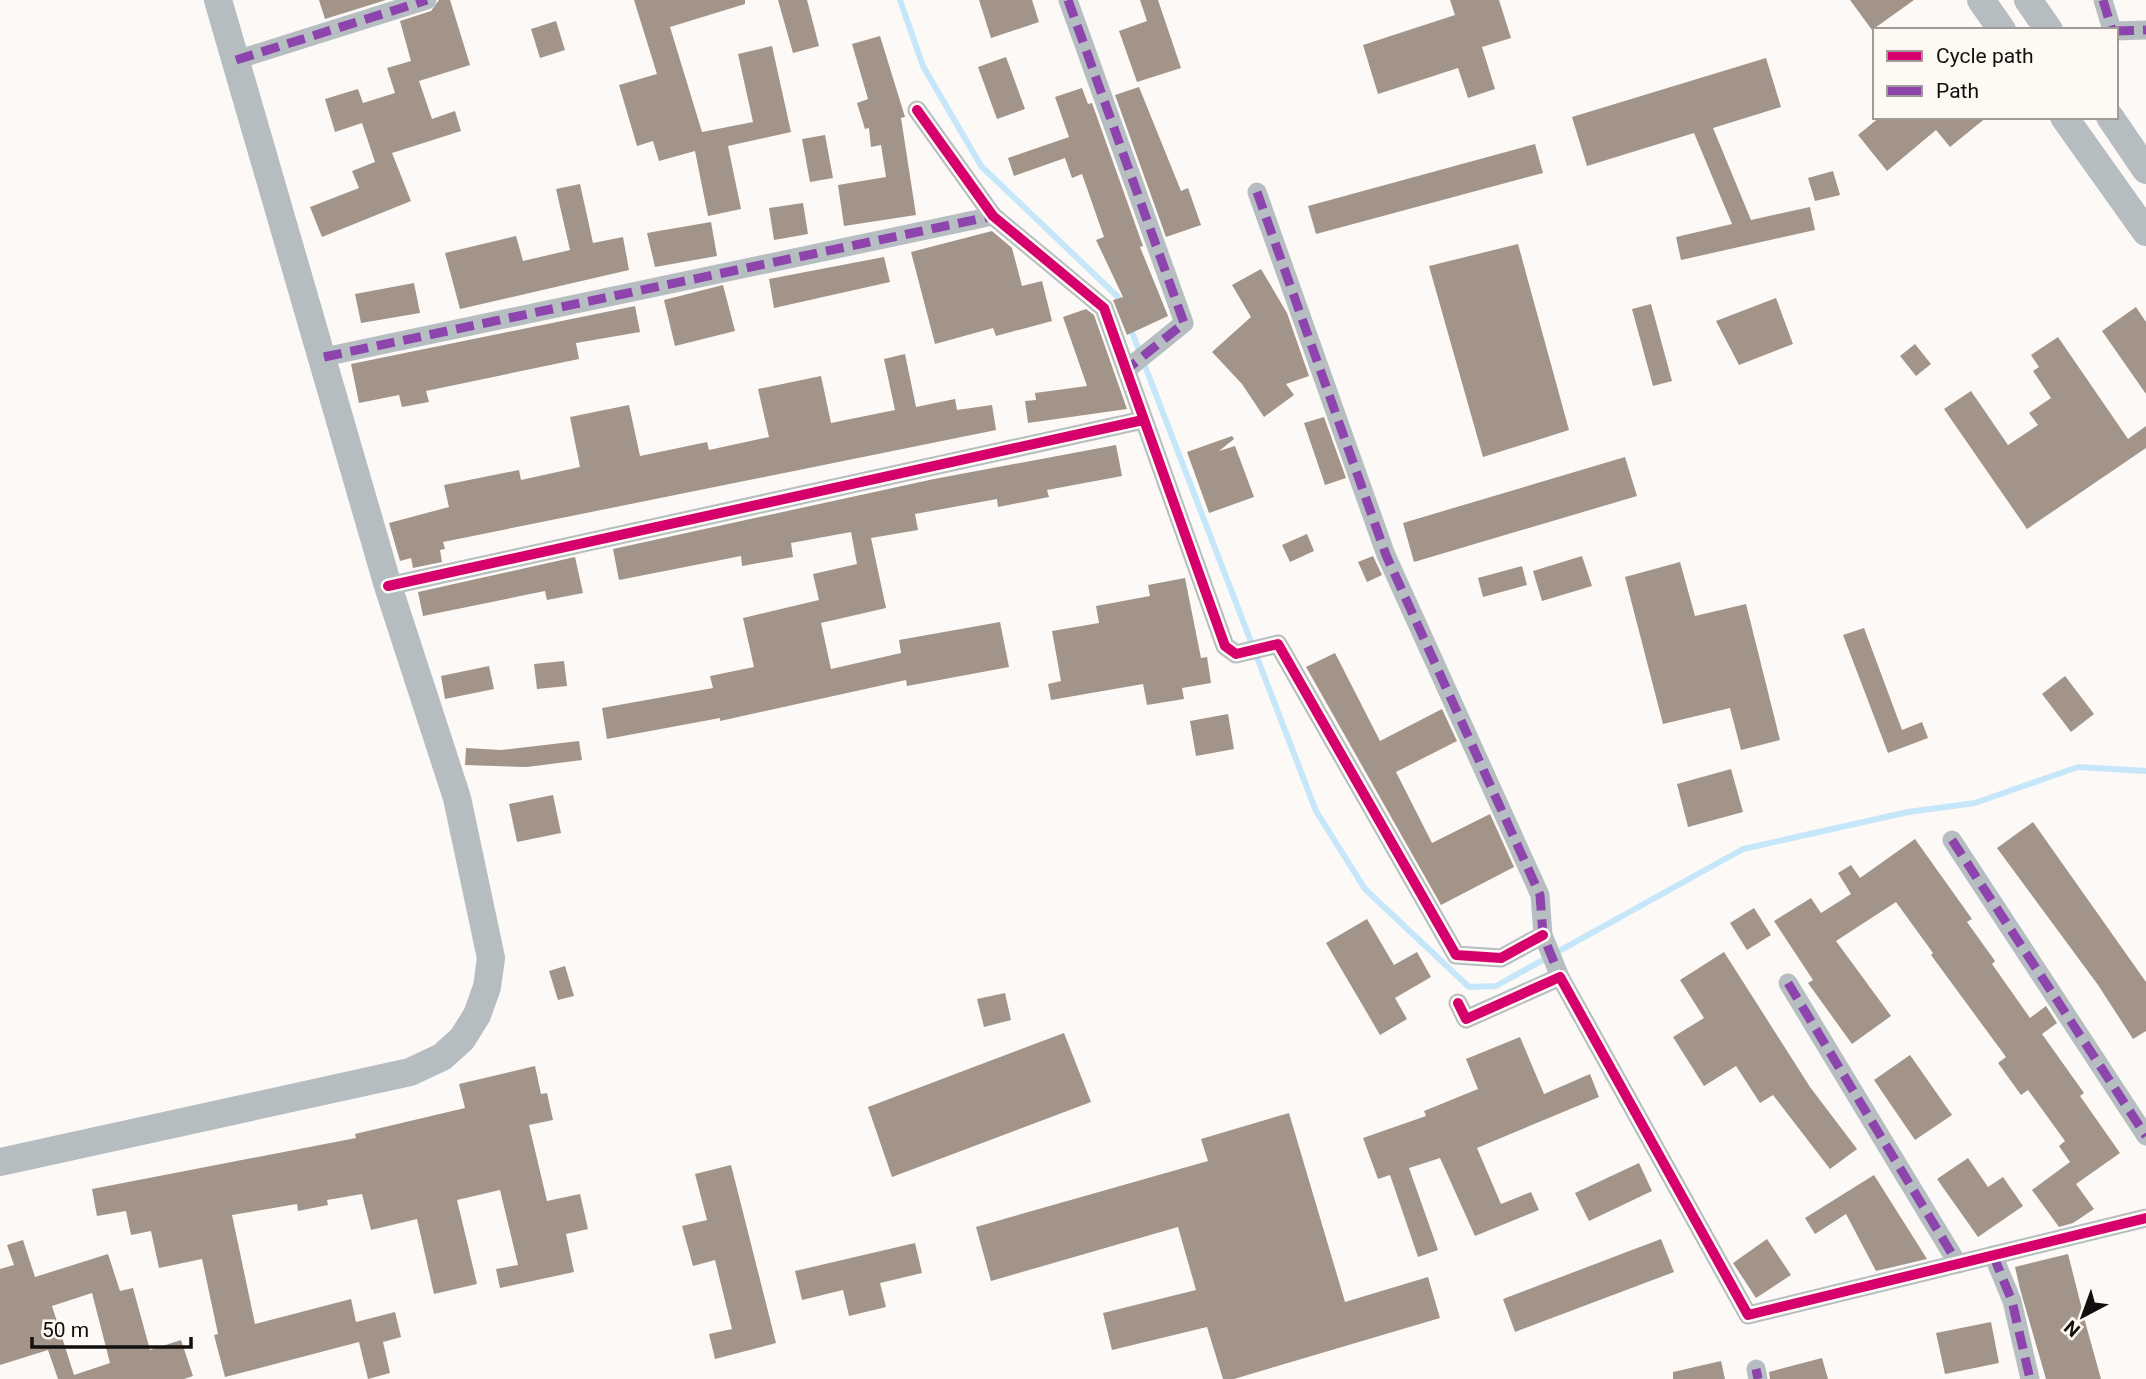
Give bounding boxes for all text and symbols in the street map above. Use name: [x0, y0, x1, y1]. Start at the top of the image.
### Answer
legend: [1873, 28, 2118, 119]
text: Cycle path: [1936, 44, 2034, 68]
text: Path: [1936, 79, 1979, 103]
north arrow: [2048, 1281, 2118, 1351]
scale bar: [32, 1306, 191, 1350]
text: N: [2060, 1315, 2085, 1342]
text: 50 m: [42, 1318, 89, 1342]

